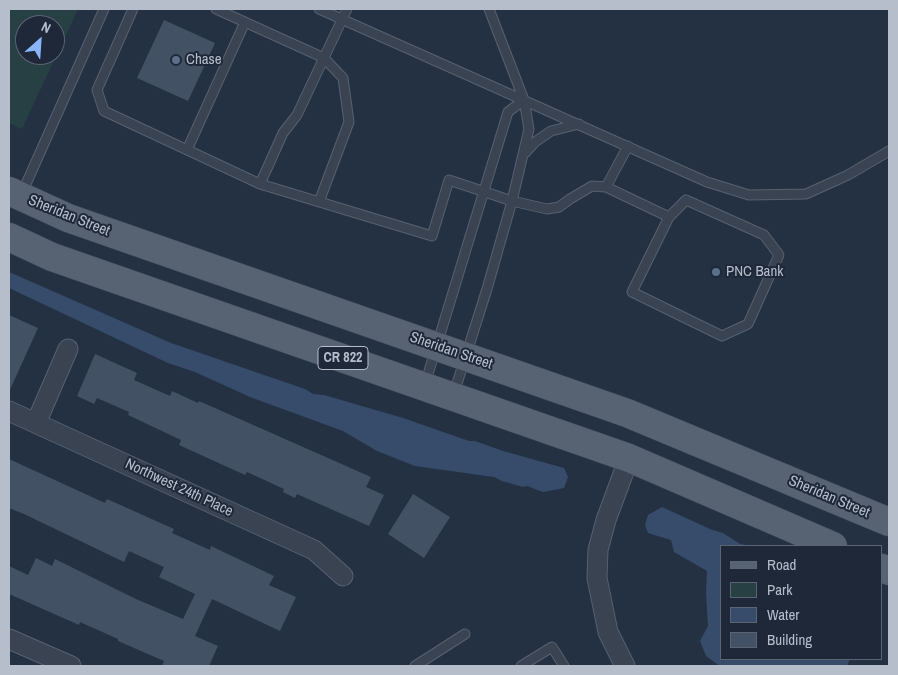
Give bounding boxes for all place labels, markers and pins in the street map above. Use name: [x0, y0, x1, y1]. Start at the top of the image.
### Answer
place label: Chase: [186, 51, 222, 69]
marker: Chase: [170, 54, 182, 66]
place label: PNC Bank: [726, 263, 783, 281]
marker: PNC Bank: [710, 266, 722, 278]

